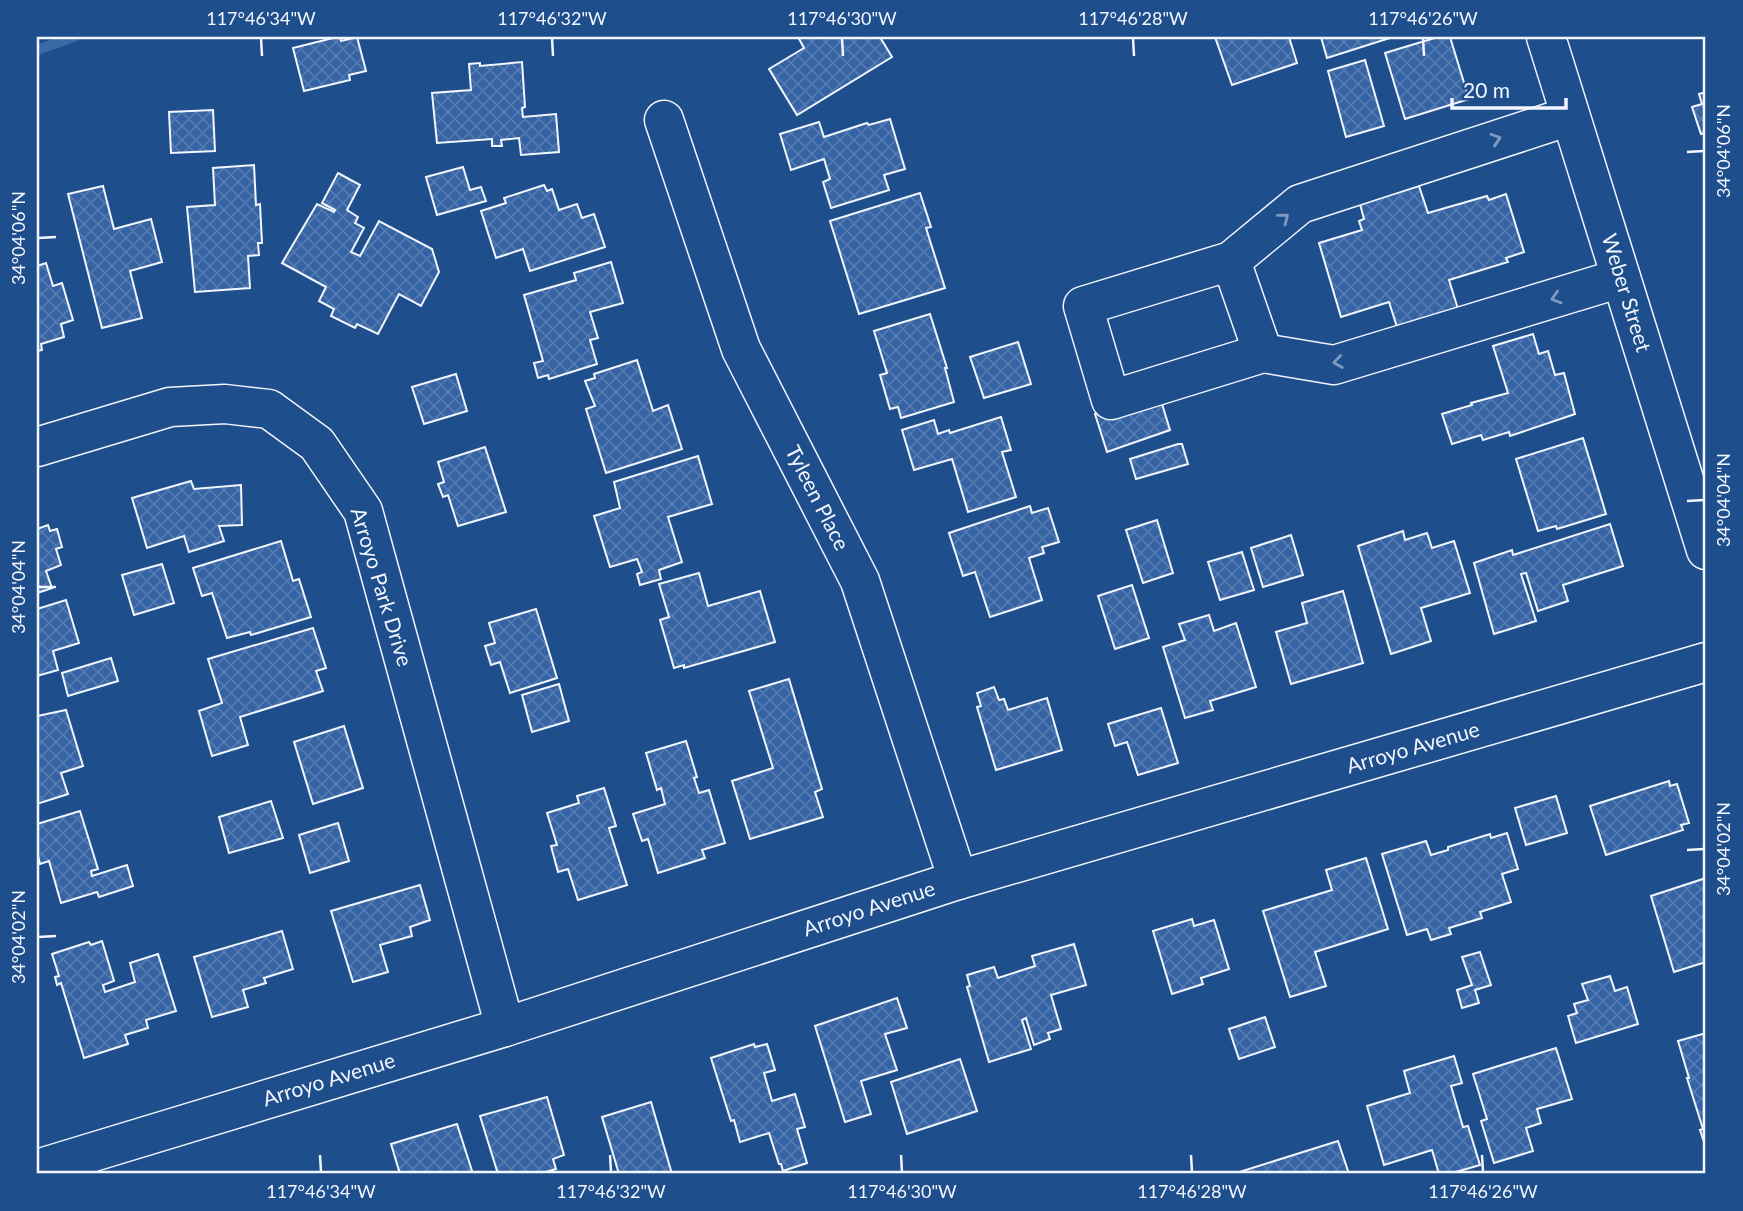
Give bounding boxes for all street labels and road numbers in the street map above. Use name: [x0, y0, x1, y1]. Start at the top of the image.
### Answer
street label: Weber Street: [1598, 230, 1657, 355]
street label: Tyleen Place: [781, 441, 855, 554]
street label: Arroyo Park Drive: [346, 504, 418, 669]
street label: Arroyo Avenue: [1343, 716, 1482, 777]
street label: Arroyo Avenue: [799, 874, 938, 941]
street label: Arroyo Avenue: [259, 1047, 398, 1111]

